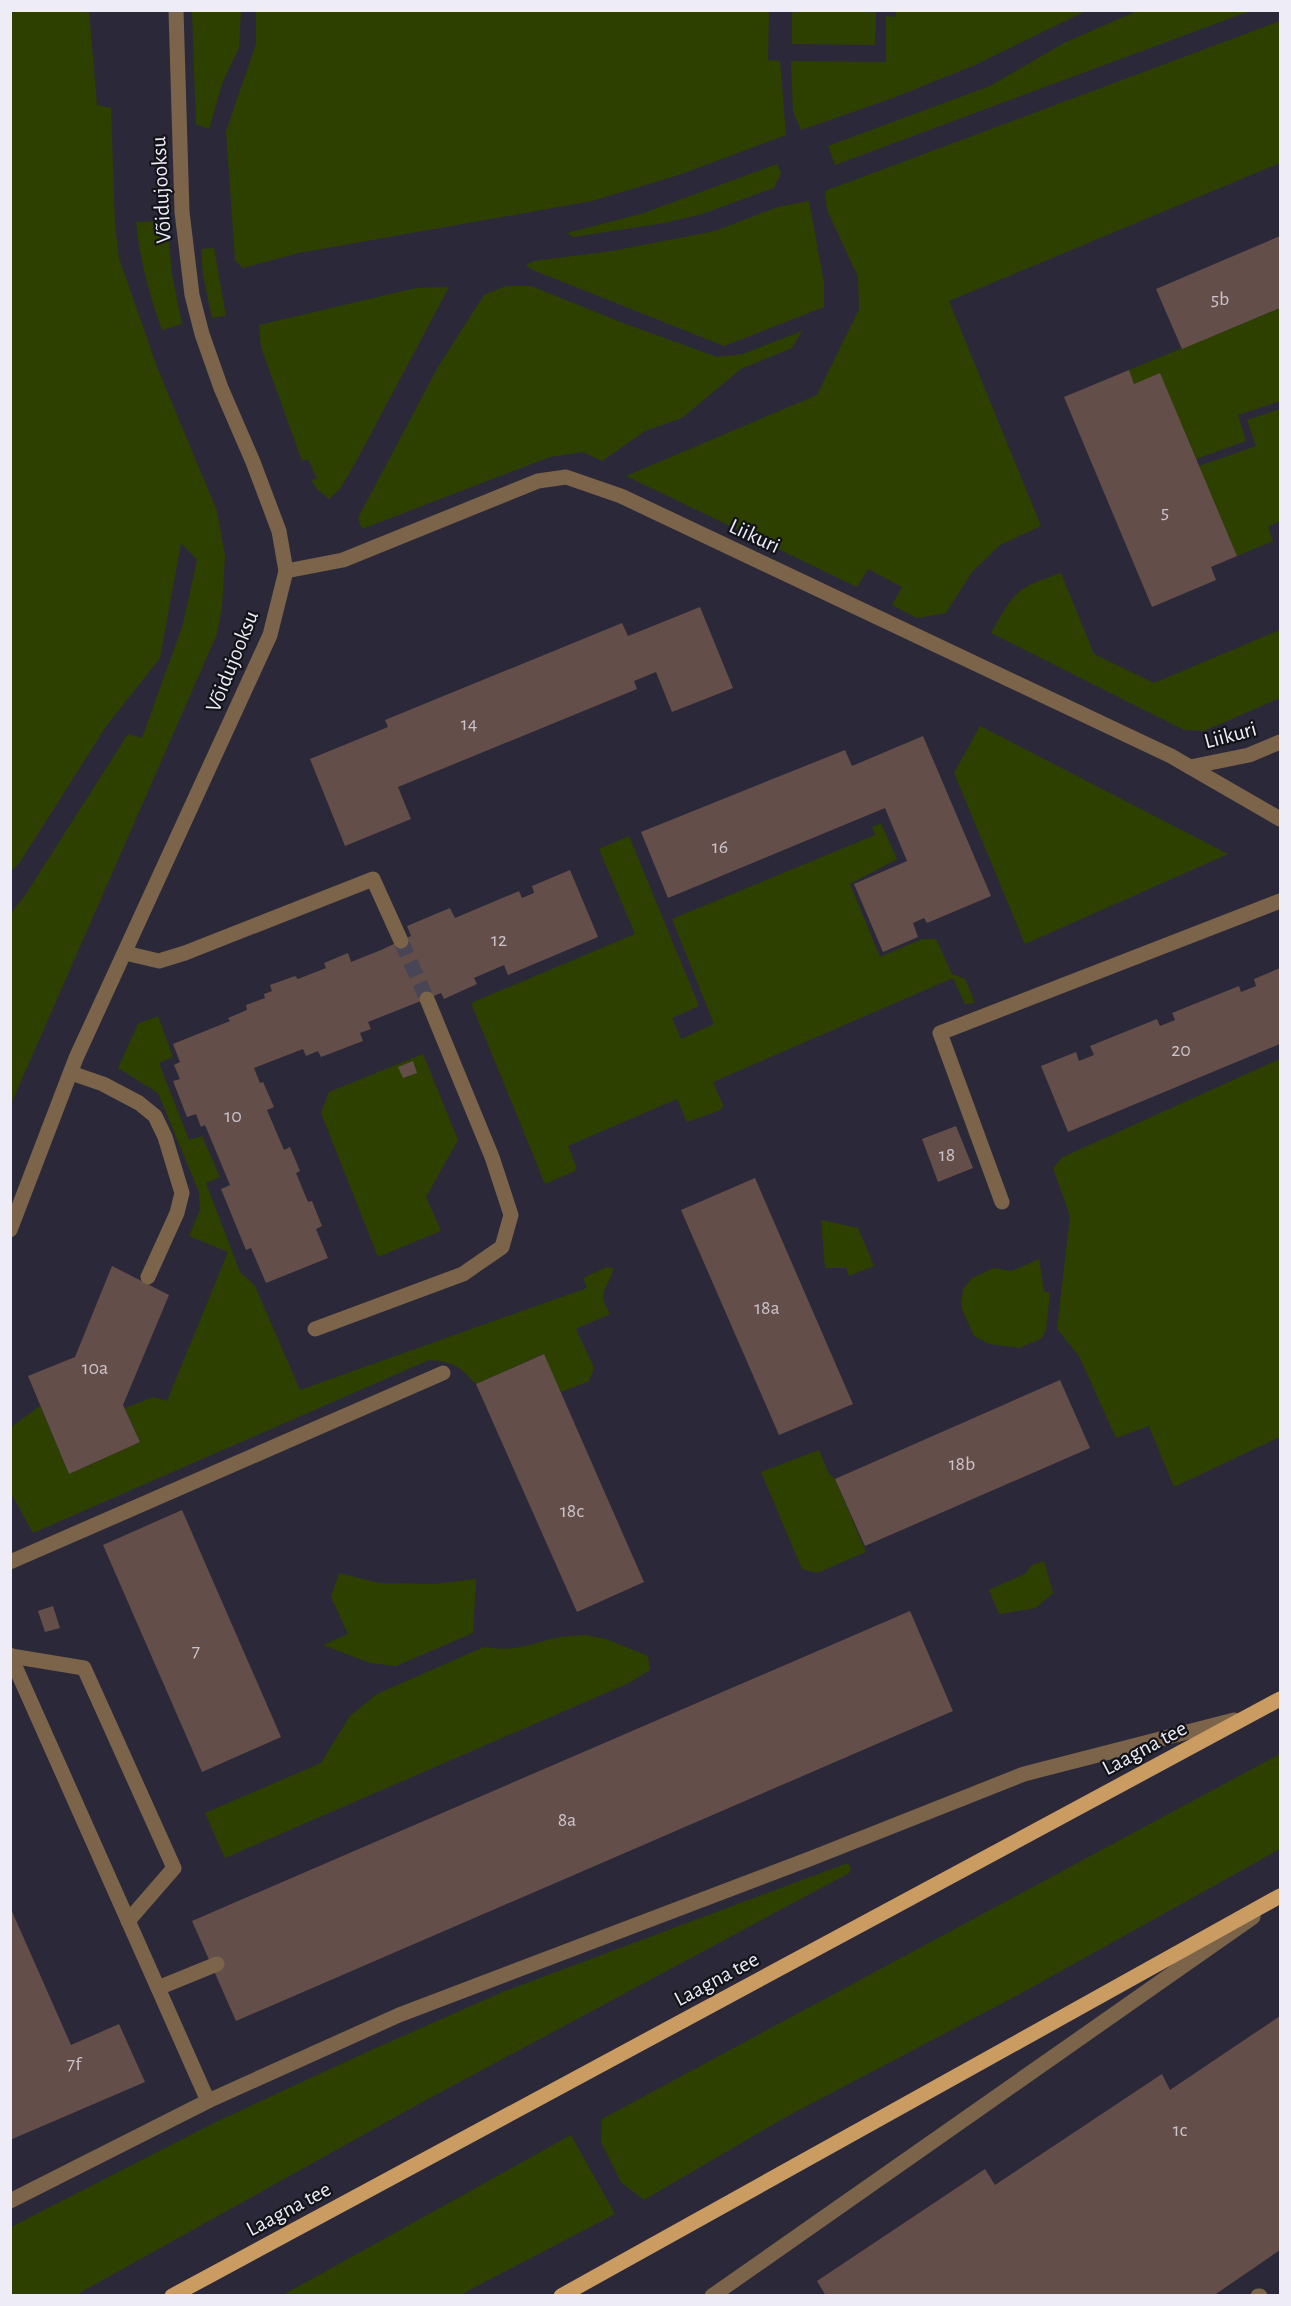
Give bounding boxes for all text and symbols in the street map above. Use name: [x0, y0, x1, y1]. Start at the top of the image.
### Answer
street label: Võidujooksu: [147, 136, 175, 244]
house number: 5b: [1211, 289, 1229, 309]
house number: 5: [1161, 502, 1169, 522]
street label: Liikuri: [726, 515, 783, 557]
street label: Võidujooksu: [202, 608, 262, 715]
house number: 14: [461, 714, 477, 734]
street label: Liikuri: [1202, 717, 1259, 752]
house number: 16: [712, 837, 728, 857]
house number: 12: [491, 930, 507, 950]
house number: 20: [1171, 1040, 1191, 1060]
house number: 10: [224, 1106, 242, 1126]
house number: 18: [939, 1145, 955, 1165]
house number: 18a: [754, 1298, 780, 1318]
house number: 10a: [82, 1358, 108, 1378]
house number: 18b: [949, 1454, 975, 1474]
house number: 18c: [560, 1501, 584, 1521]
house number: 7: [192, 1641, 200, 1661]
street label: Laagna tee: [1099, 1716, 1190, 1779]
house number: 8a: [558, 1810, 576, 1830]
street label: Laagna tee: [671, 1947, 762, 2010]
house number: 7f: [67, 2054, 82, 2074]
house number: 1c: [1173, 2120, 1188, 2140]
street label: Laagna tee: [243, 2177, 334, 2240]

